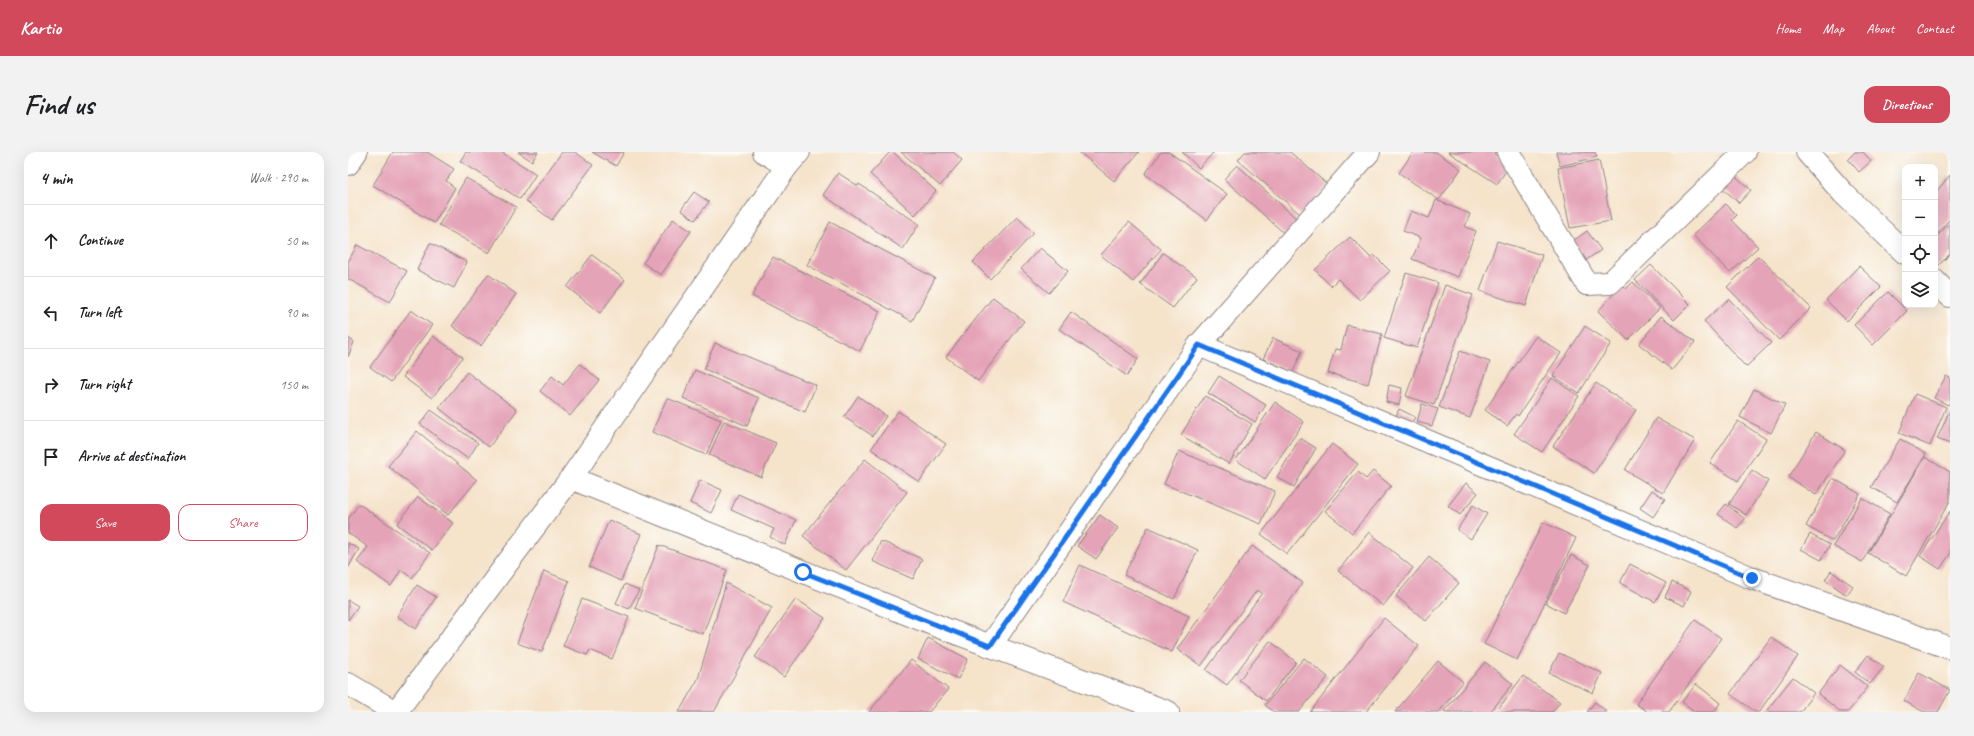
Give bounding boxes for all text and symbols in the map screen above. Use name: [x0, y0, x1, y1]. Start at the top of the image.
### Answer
text: Kartio: [20, 16, 61, 40]
text: Home: [1775, 20, 1801, 37]
text: Map: [1823, 20, 1844, 37]
text: About: [1866, 20, 1894, 37]
text: Contact: [1916, 20, 1954, 37]
button: Directions: [1864, 86, 1950, 123]
text: Find us: [24, 87, 94, 122]
map controls: [1902, 164, 1938, 308]
button: +: [1902, 164, 1938, 200]
text: 4 min: [40, 168, 73, 189]
text: Walk · 290 m: [249, 170, 308, 186]
button: −: [1902, 200, 1938, 236]
icon: ahead: [40, 230, 62, 252]
text: Continue: [78, 231, 123, 250]
text: 50 m: [286, 233, 308, 249]
button: locate: [1902, 236, 1938, 272]
button: layers: [1902, 272, 1938, 308]
icon: left: [40, 302, 62, 324]
text: Turn left: [78, 303, 121, 322]
text: 90 m: [286, 305, 308, 321]
icon: right: [40, 374, 62, 396]
text: Turn right: [78, 375, 131, 394]
text: 150 m: [280, 377, 308, 393]
icon: arrive: [40, 446, 62, 468]
text: Arrive at destination: [78, 447, 185, 466]
button: Save: [40, 504, 170, 541]
button: Share: [178, 504, 308, 541]
route start: [794, 563, 812, 581]
route end: [1743, 569, 1761, 587]

